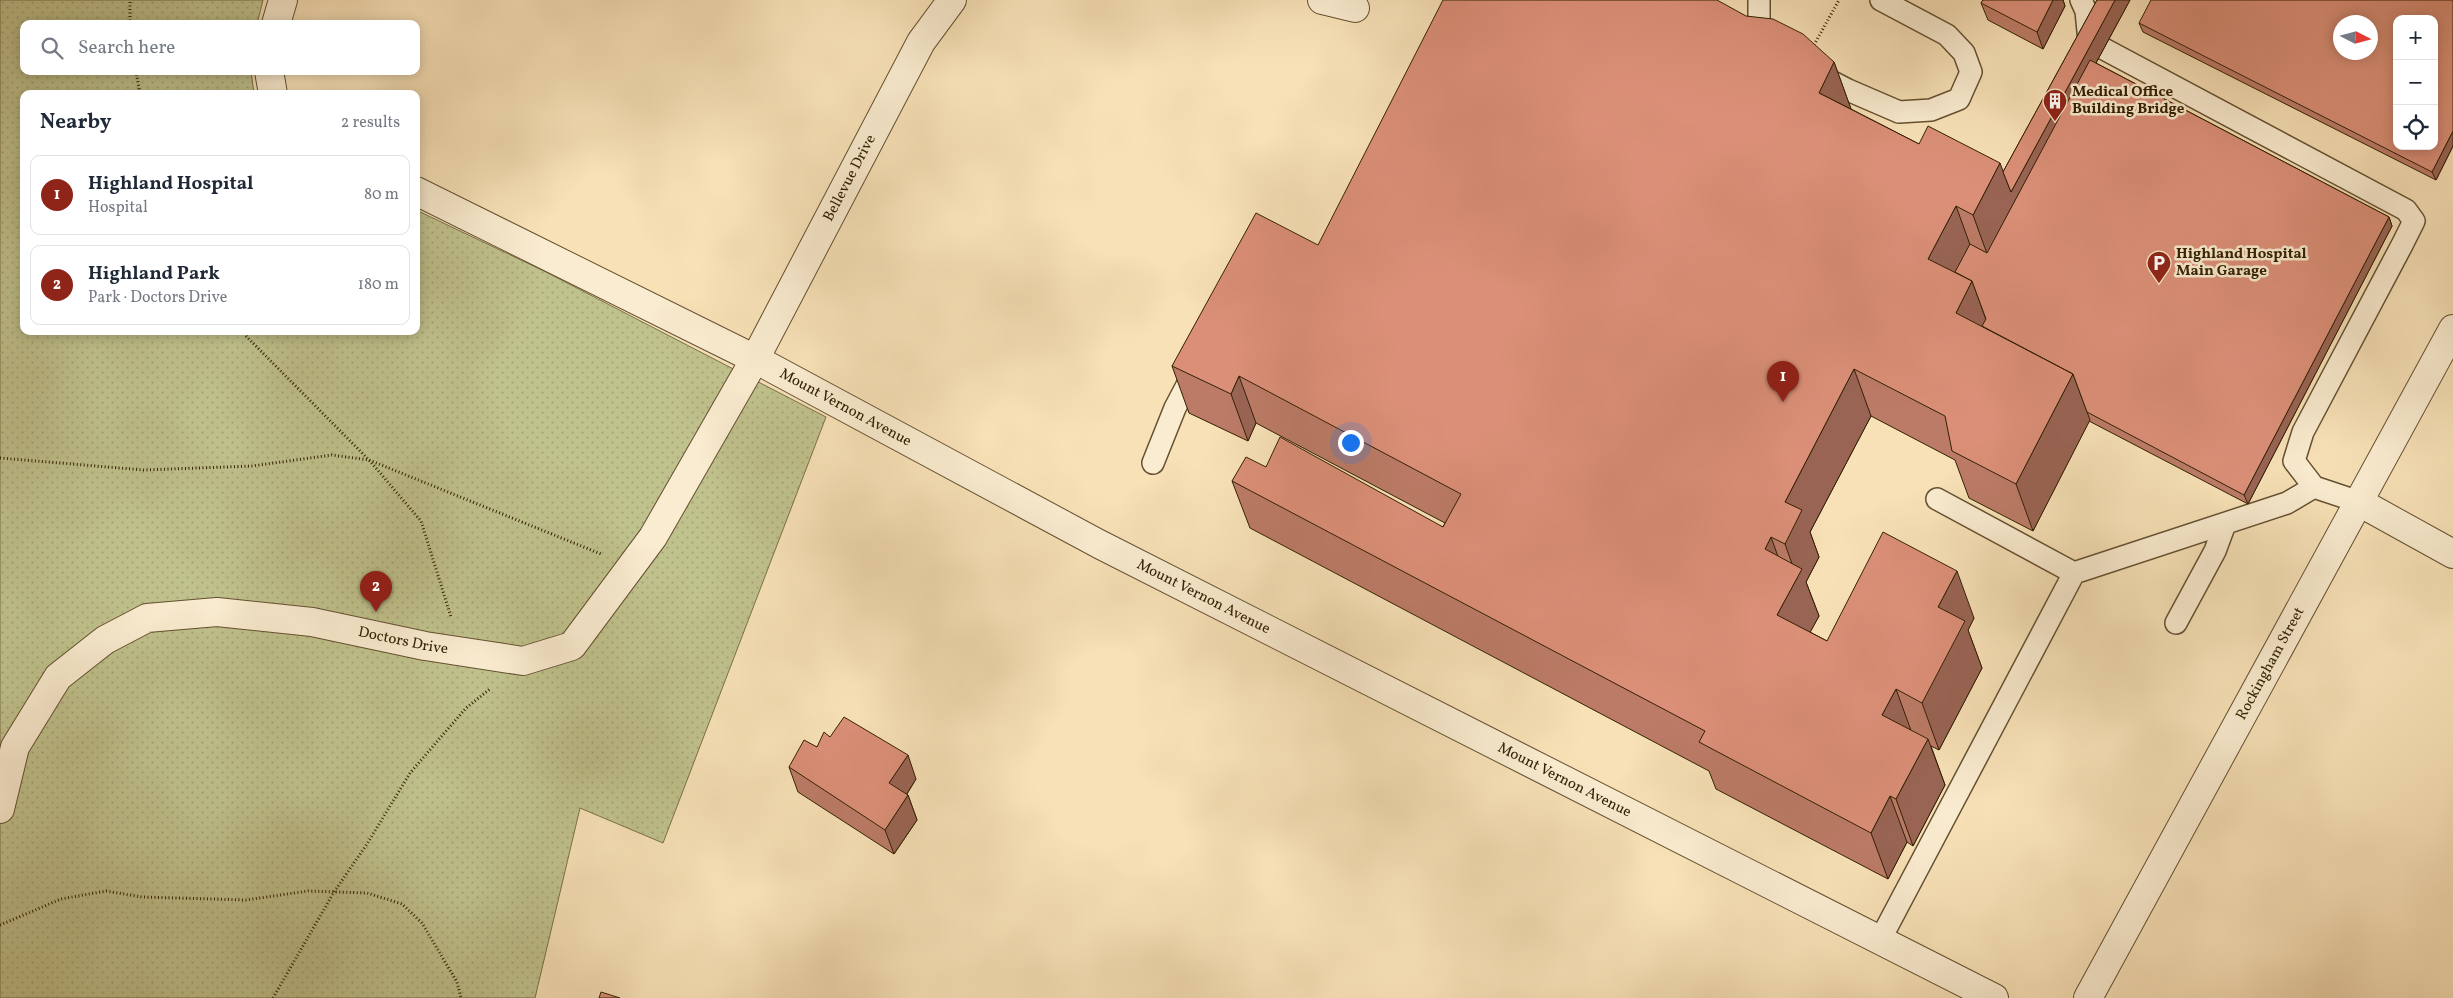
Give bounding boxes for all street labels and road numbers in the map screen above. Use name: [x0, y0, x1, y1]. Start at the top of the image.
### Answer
street label: Bellevue Drive: [818, 131, 881, 225]
street label: Mount Vernon Avenue: [776, 363, 915, 452]
street label: Mount Vernon Avenue: [1133, 554, 1274, 640]
street label: Rockingham Street: [2231, 603, 2310, 724]
street label: Doctors Drive: [356, 622, 449, 660]
street label: Mount Vernon Avenue: [1494, 737, 1635, 823]

